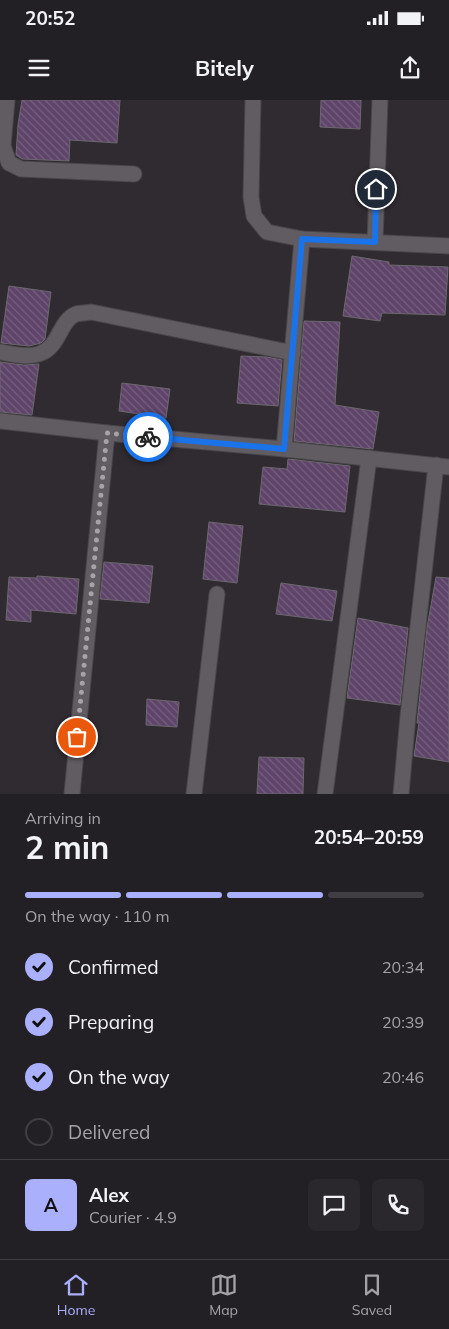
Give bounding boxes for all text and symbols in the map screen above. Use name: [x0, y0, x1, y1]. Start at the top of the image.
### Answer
text: 20:52: [25, 6, 75, 30]
icon: menu: [25, 54, 53, 82]
text: Bitely: [195, 54, 254, 82]
icon: share: [396, 54, 424, 82]
pin: [355, 168, 397, 210]
icon: home: [362, 175, 390, 203]
courier: [123, 412, 173, 462]
icon: bike: [134, 423, 162, 451]
pin: [56, 716, 98, 758]
icon: bag: [63, 723, 91, 751]
text: Arriving in: [25, 808, 101, 828]
text: 20:54–20:59: [314, 825, 424, 849]
text: 2 min: [25, 827, 109, 867]
text: On the way · 110 m: [25, 906, 170, 926]
icon: check: [25, 953, 53, 981]
text: Confirmed: [68, 955, 159, 979]
text: 20:34: [382, 957, 424, 977]
icon: check: [25, 1008, 53, 1036]
text: Preparing: [68, 1010, 154, 1034]
text: 20:39: [382, 1012, 424, 1032]
icon: check: [25, 1063, 53, 1091]
text: On the way: [68, 1065, 170, 1089]
text: 20:46: [382, 1067, 424, 1087]
text: Delivered: [68, 1120, 150, 1144]
button: chat: [308, 1179, 360, 1231]
button: phone: [372, 1179, 424, 1231]
text: Alex: [89, 1183, 129, 1207]
text: A: [44, 1193, 58, 1217]
text: Courier · 4.9: [89, 1207, 177, 1227]
tab: Home: [57, 1271, 95, 1319]
tab: Map: [209, 1271, 238, 1319]
tab: Saved: [352, 1271, 392, 1319]

